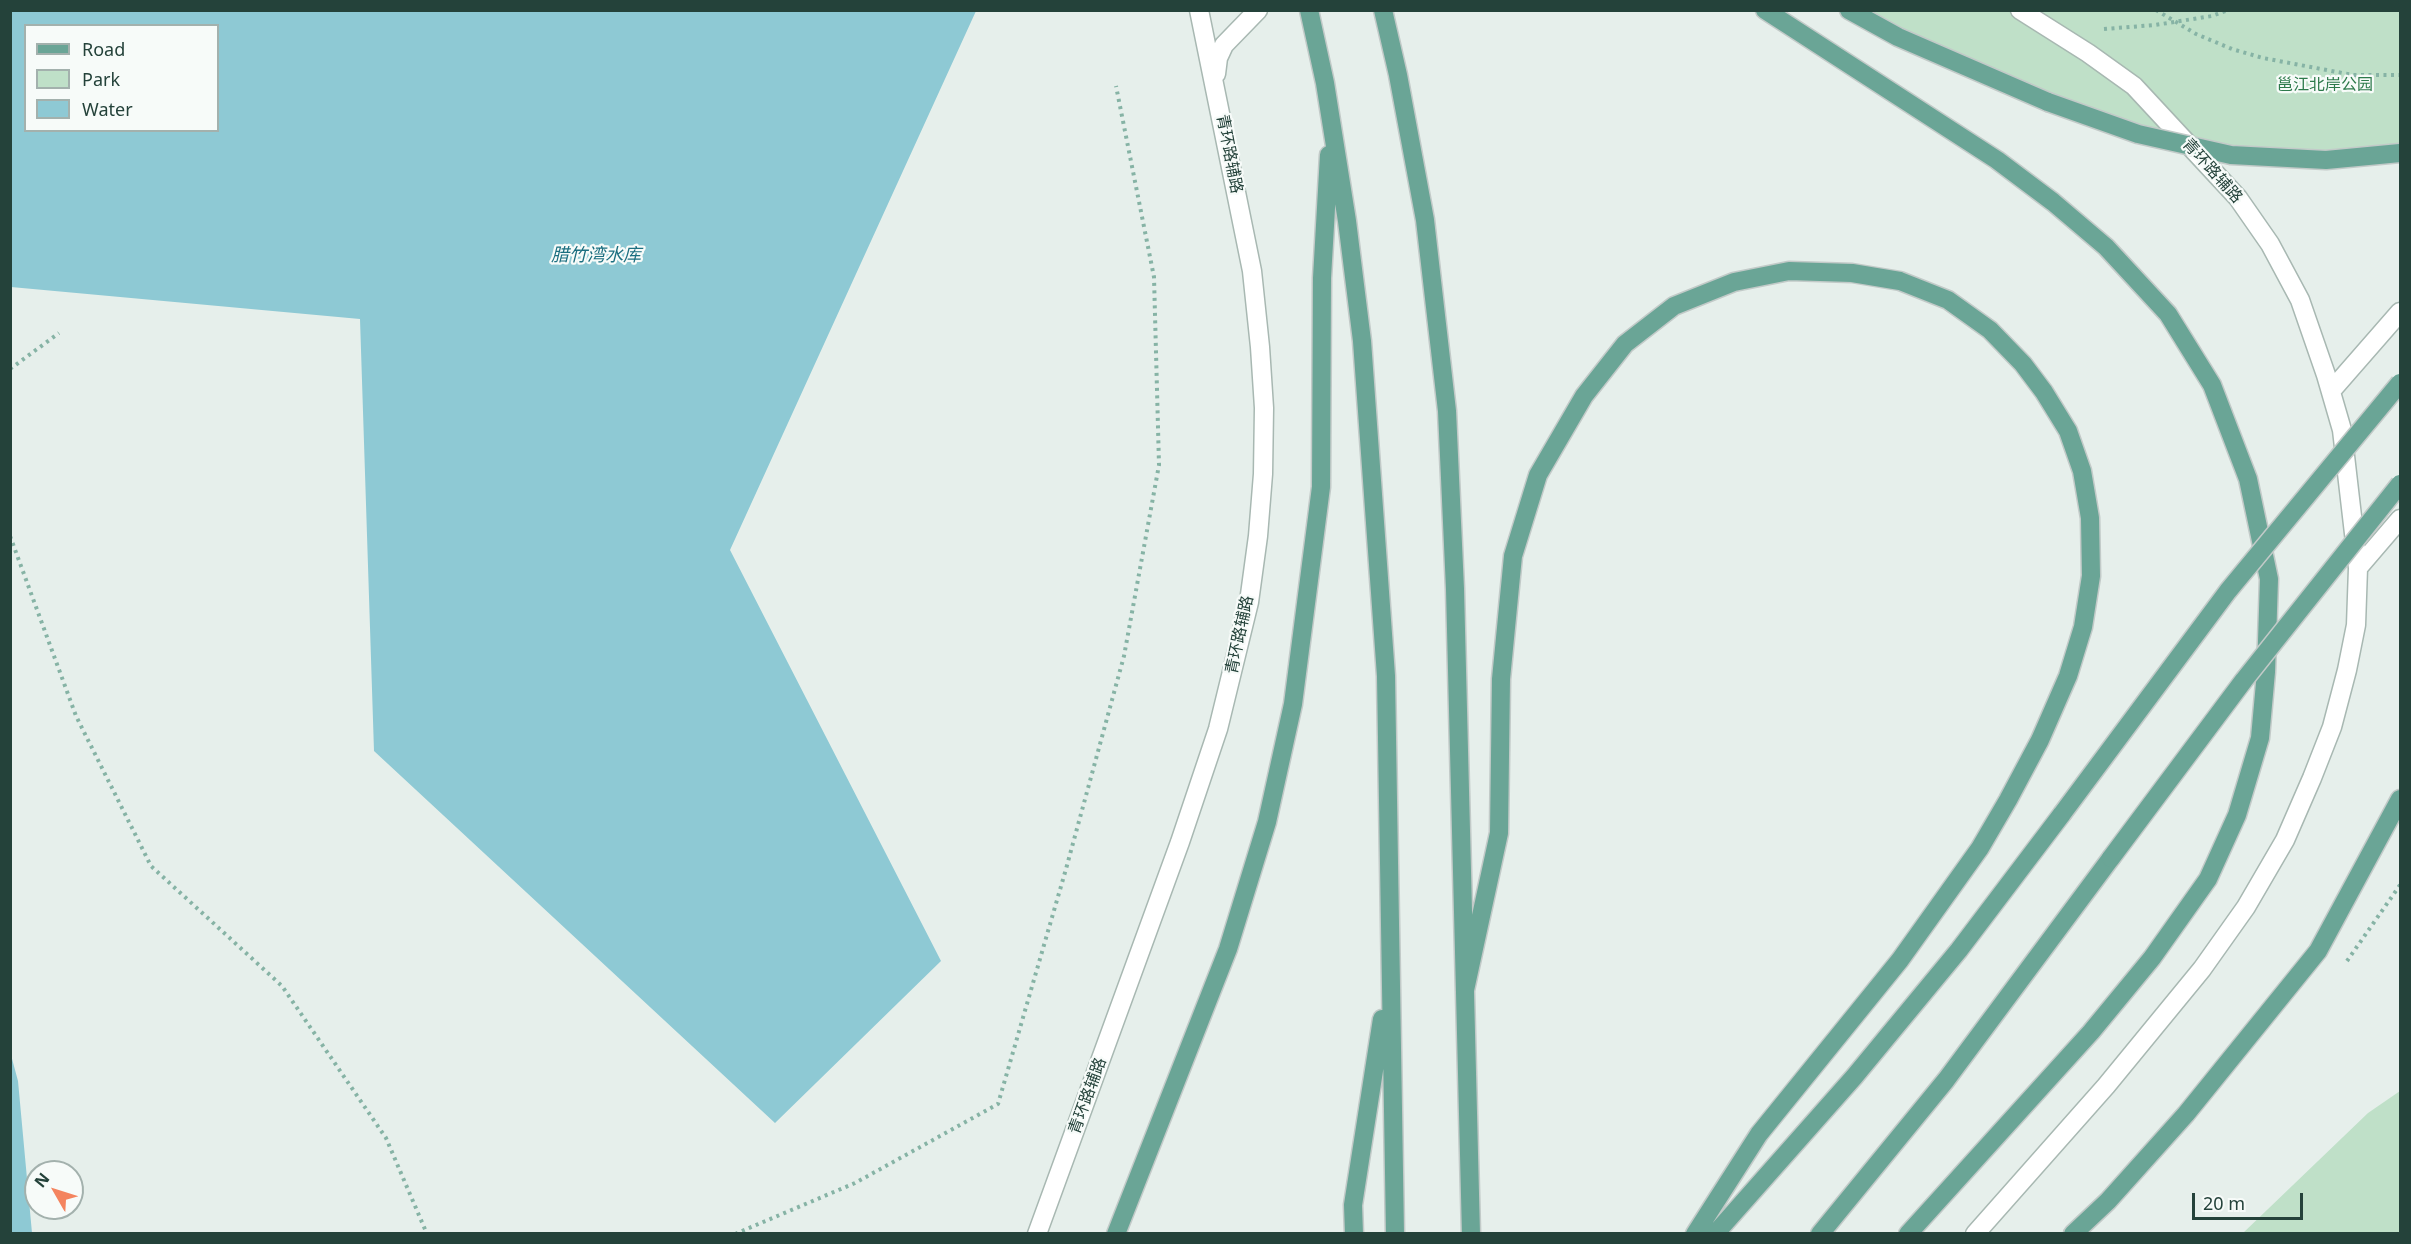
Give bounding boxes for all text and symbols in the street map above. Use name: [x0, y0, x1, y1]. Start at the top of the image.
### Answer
legend: [24, 24, 219, 132]
text: Road: [82, 37, 125, 61]
text: Park: [82, 67, 120, 91]
park label: 邕江北岸公园: [2277, 75, 2373, 95]
text: Water: [82, 97, 133, 121]
street label: 青环路辅路: [1212, 113, 1246, 195]
street label: 青环路辅路: [2178, 135, 2246, 207]
water label: 腊竹湾水库: [551, 245, 641, 267]
street label: 青环路辅路: [1222, 594, 1258, 676]
street label: 青环路辅路: [1065, 1055, 1111, 1137]
north arrow: [24, 1160, 84, 1220]
text: N: [29, 1168, 54, 1192]
scale bar: [2195, 1181, 2306, 1219]
text: 20 m: [2203, 1191, 2245, 1215]

